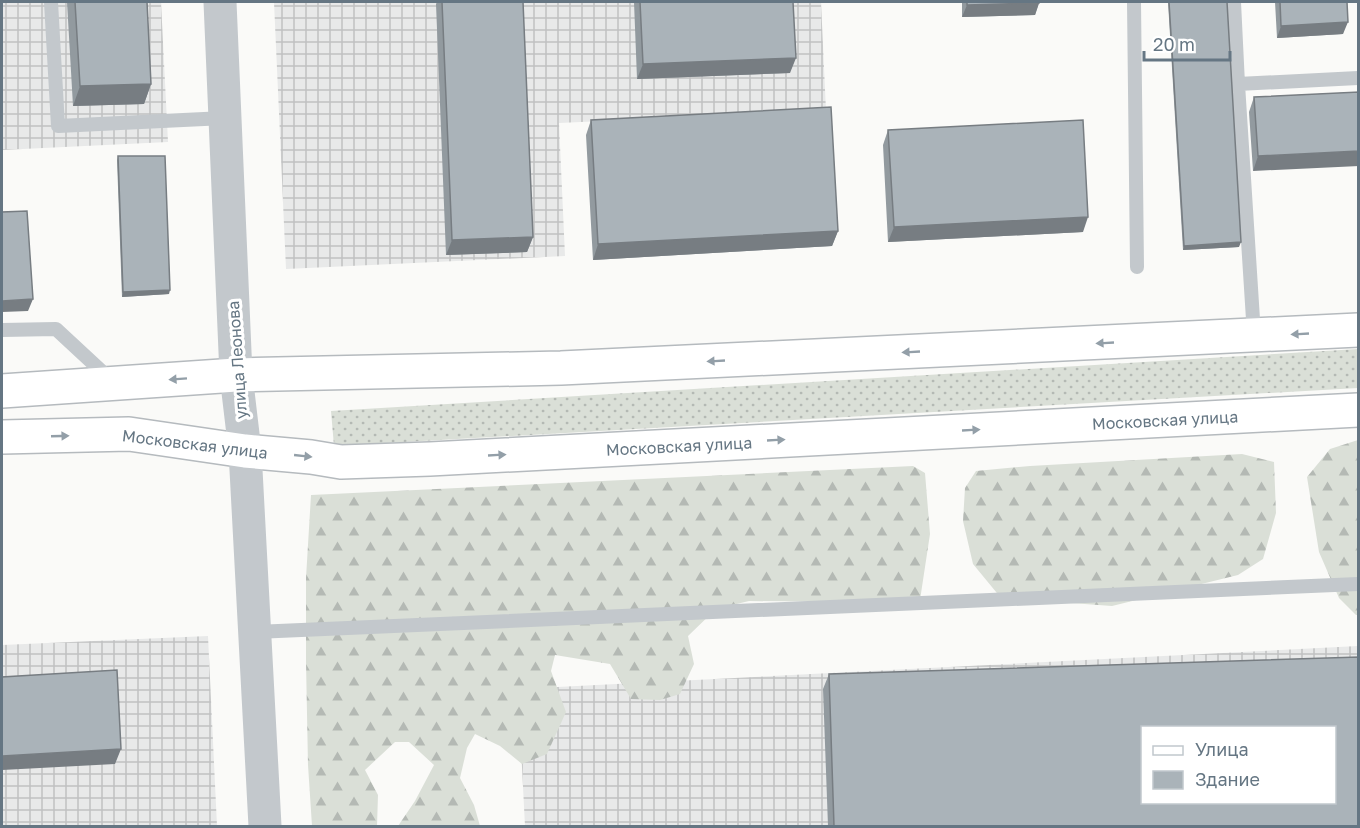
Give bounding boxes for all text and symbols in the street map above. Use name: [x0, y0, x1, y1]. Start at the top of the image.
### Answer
scale bar: [1144, 24, 1230, 62]
text: 20 m: [1153, 33, 1195, 55]
street label: улица Леонова: [223, 300, 251, 420]
one-way arrow: [1291, 329, 1310, 338]
one-way arrow: [1096, 338, 1115, 347]
one-way arrow: [901, 347, 920, 356]
one-way arrow: [706, 356, 725, 365]
one-way arrow: [168, 374, 187, 384]
street label: Московская улица: [1091, 406, 1239, 434]
street label: Московская улица: [121, 425, 269, 463]
one-way arrow: [961, 426, 980, 435]
one-way arrow: [50, 431, 69, 440]
street label: Московская улица: [605, 432, 753, 460]
one-way arrow: [767, 436, 786, 445]
one-way arrow: [488, 451, 507, 460]
one-way arrow: [294, 452, 313, 461]
legend: [1141, 726, 1336, 804]
text: Улица: [1195, 738, 1249, 760]
text: Здание: [1195, 768, 1260, 790]

